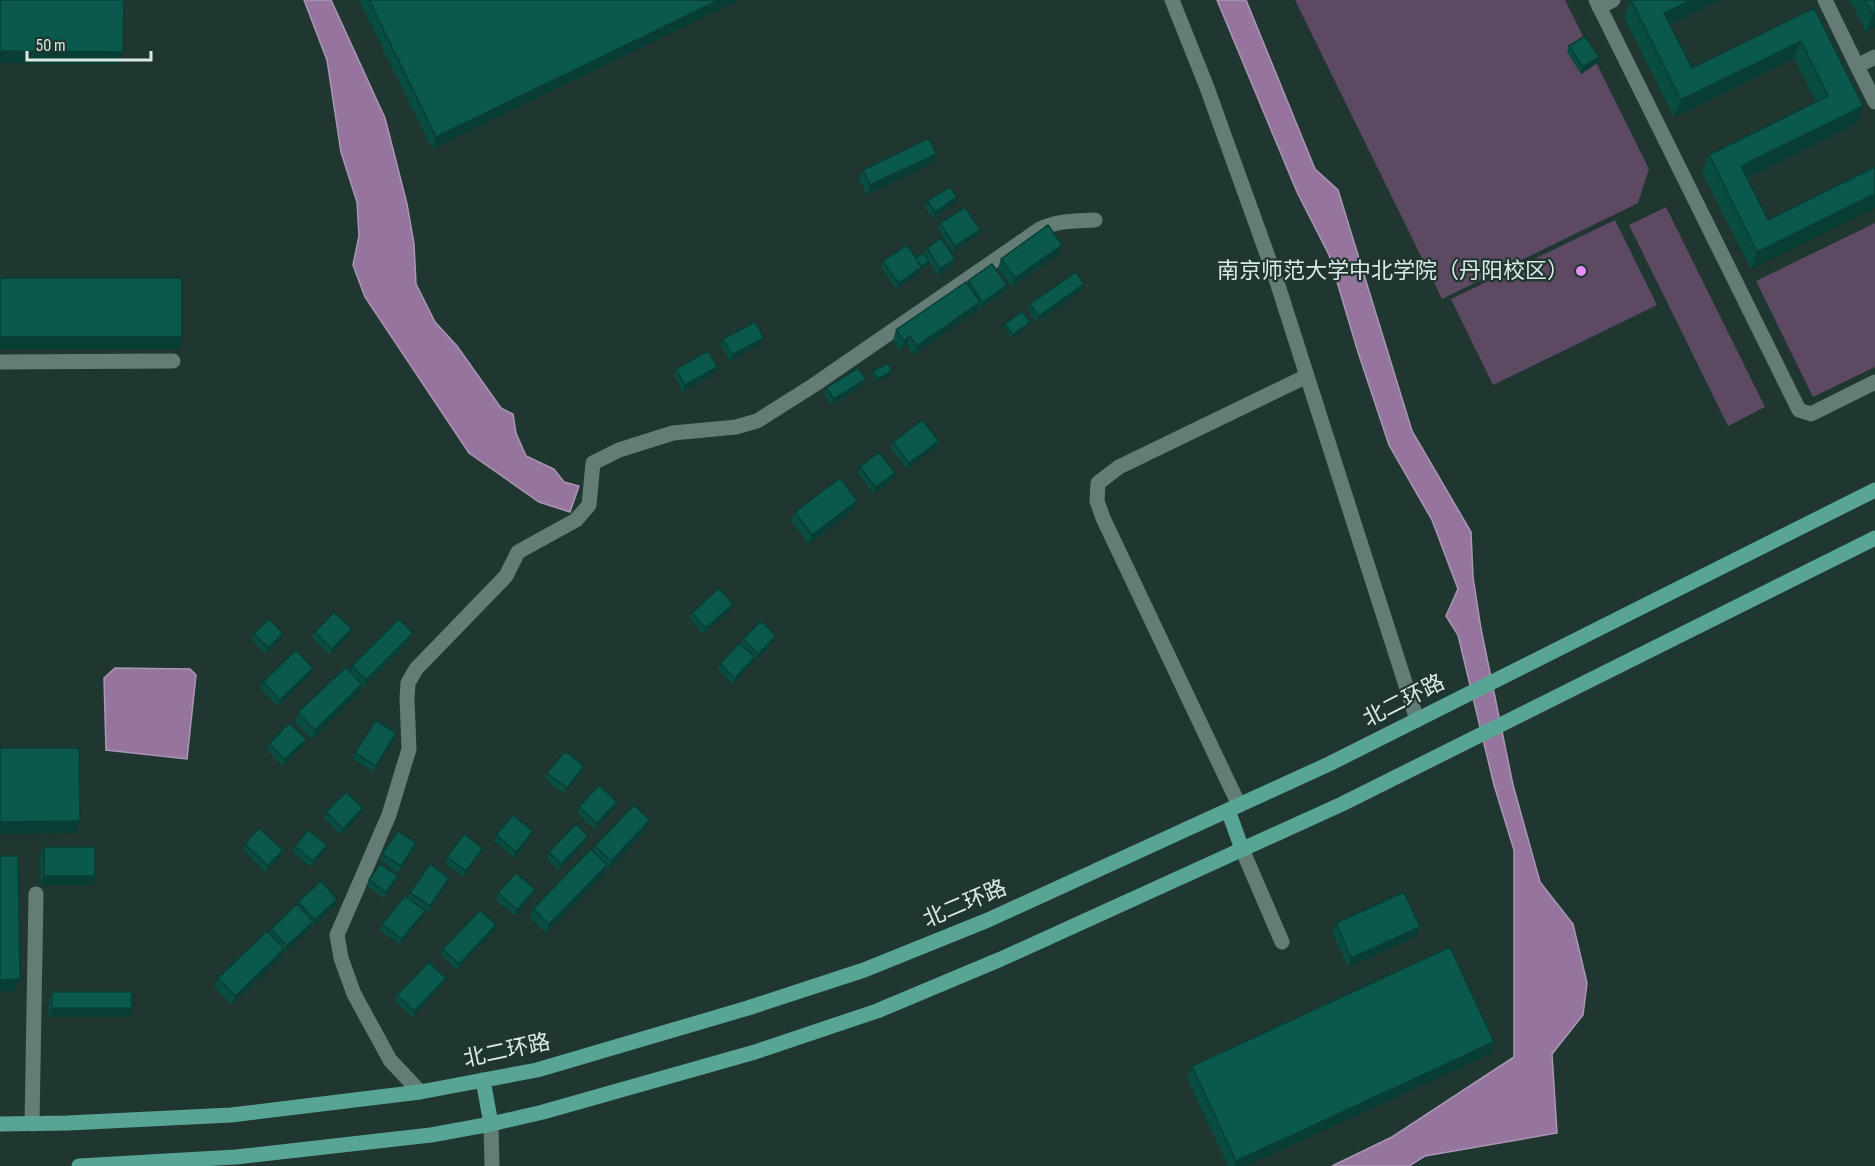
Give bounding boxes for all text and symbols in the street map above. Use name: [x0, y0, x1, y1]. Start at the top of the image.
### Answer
scale bar: [27, 24, 152, 62]
text: 50 m: [36, 35, 66, 56]
place label: 南京师范大学中北学院（丹阳校区）: [1217, 258, 1569, 285]
marker: 南京师范大学中北学院（丹阳校区）: [1574, 264, 1588, 278]
street label: 北二环路: [1359, 669, 1449, 733]
street label: 北二环路: [919, 874, 1011, 934]
street label: 北二环路: [461, 1029, 553, 1073]

